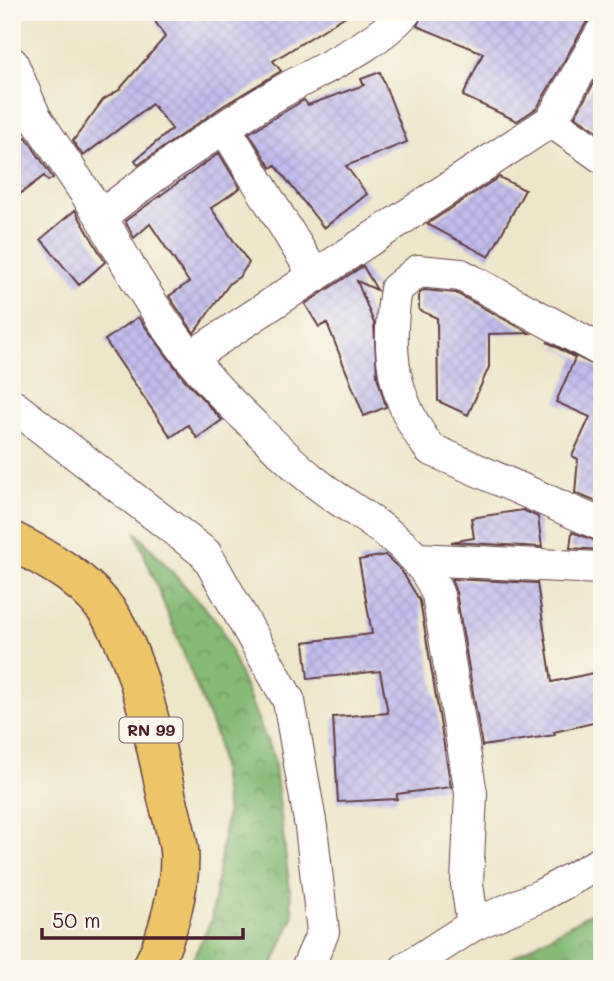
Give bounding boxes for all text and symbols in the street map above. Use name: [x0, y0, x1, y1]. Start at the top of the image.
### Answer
road number: RN 99: [120, 718, 182, 743]
scale bar: [42, 897, 243, 941]
text: 50 m: [52, 906, 101, 933]

